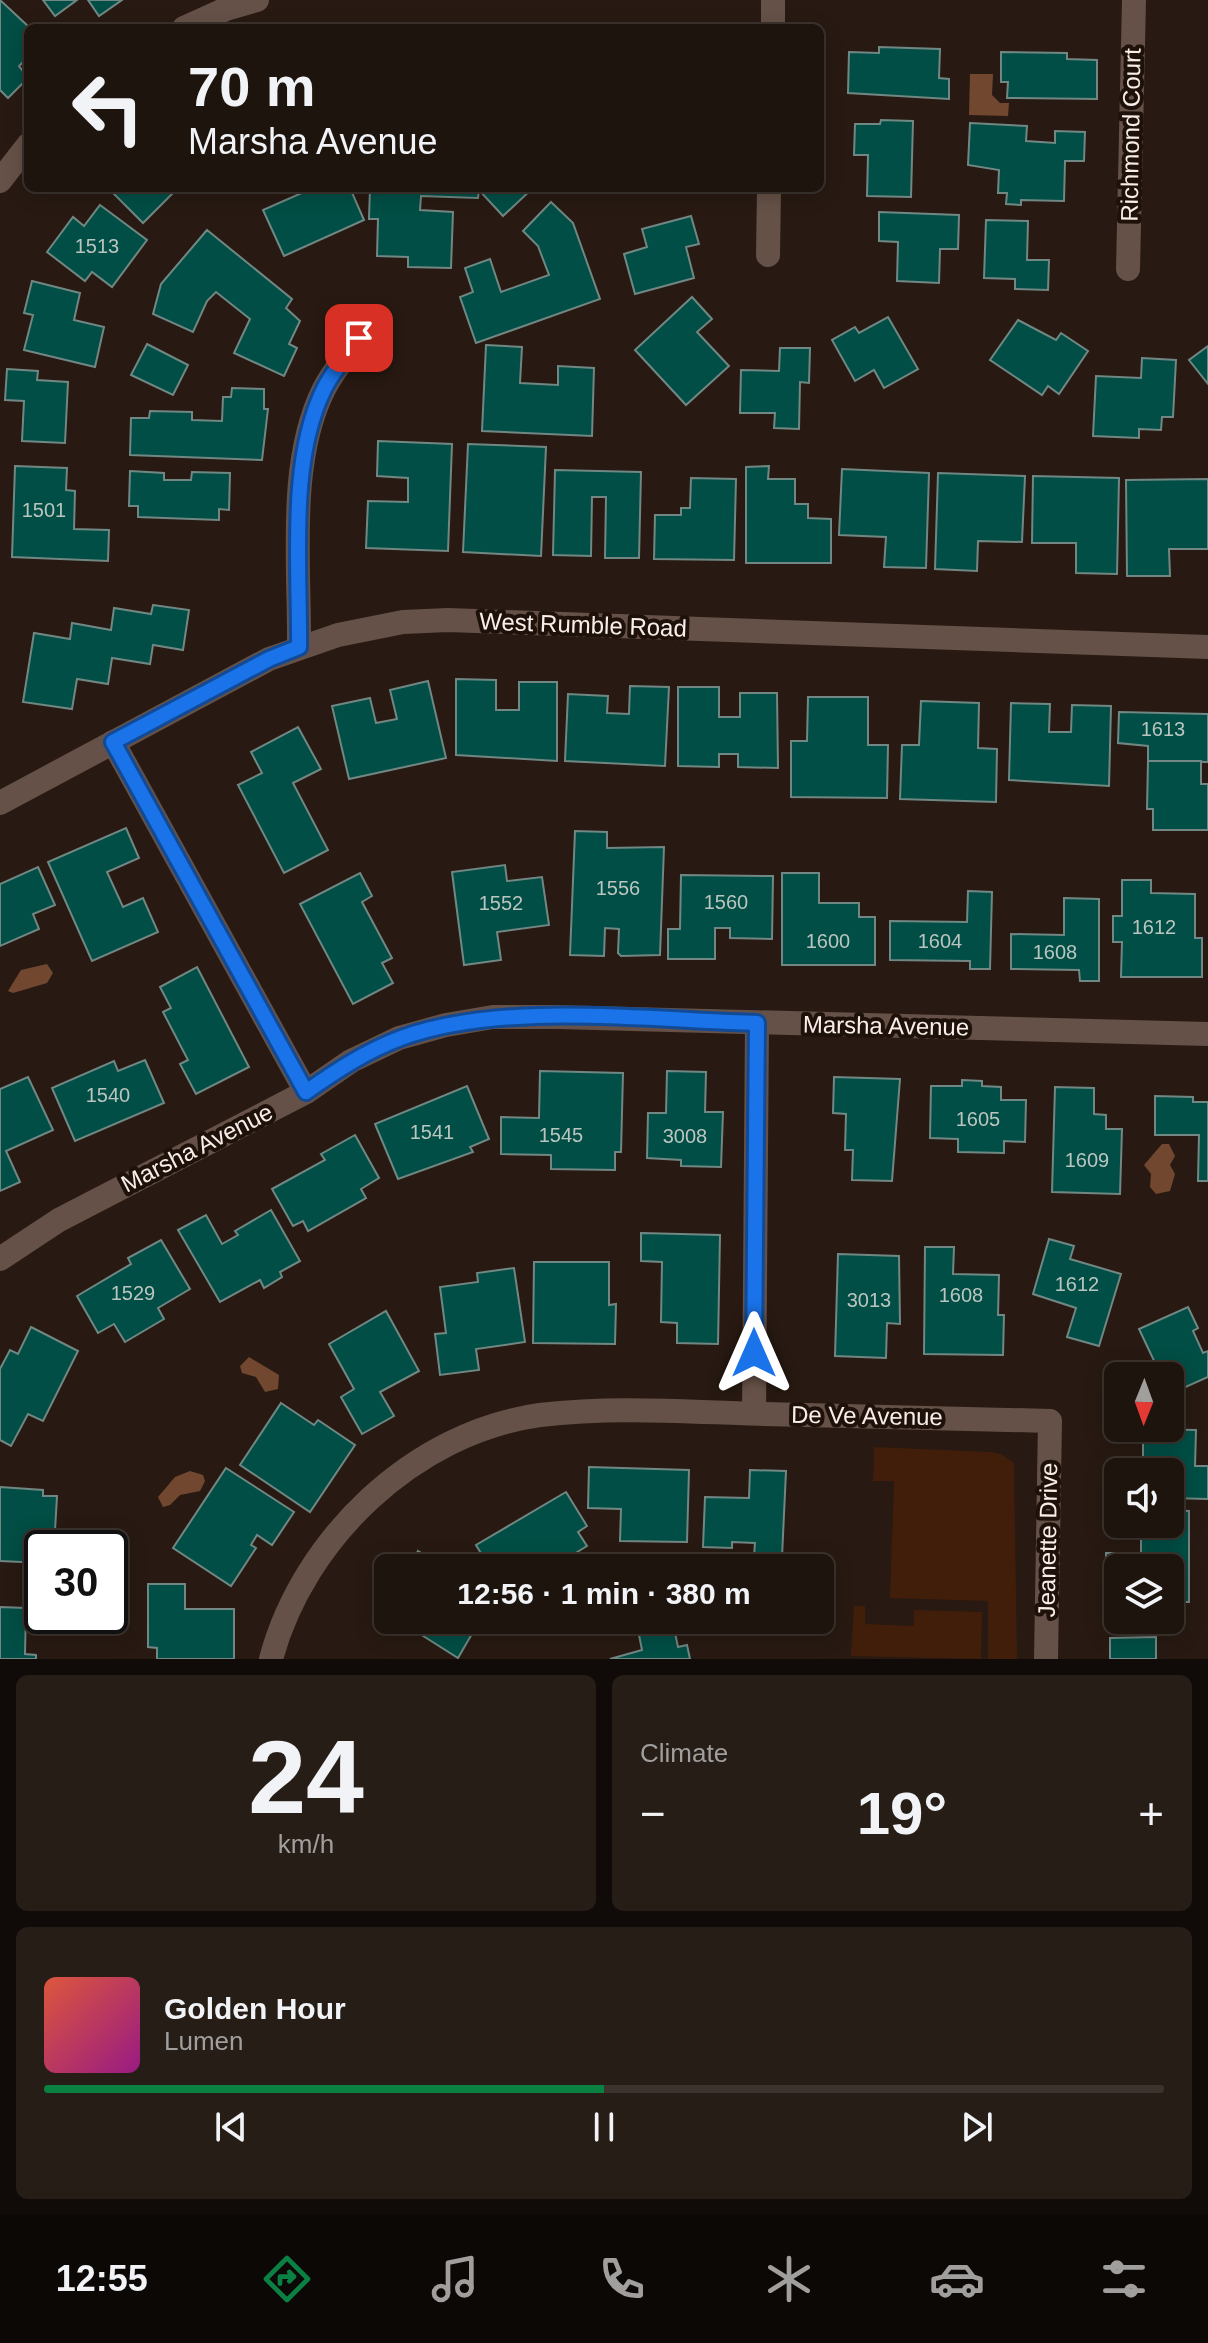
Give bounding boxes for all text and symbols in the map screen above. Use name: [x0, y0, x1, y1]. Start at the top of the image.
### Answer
street label: Richmond Court: [1115, 48, 1146, 222]
text: 70 m: [188, 55, 316, 118]
icon: left: [56, 56, 160, 160]
text: Marsha Avenue: [188, 121, 438, 162]
house number: 1513: [75, 235, 119, 257]
pin: [325, 304, 393, 372]
icon: arrive: [337, 316, 381, 360]
house number: 1501: [22, 499, 66, 521]
street label: West Rumble Road: [479, 607, 687, 642]
house number: 1613: [1141, 718, 1185, 740]
house number: 1556: [596, 877, 640, 899]
house number: 1560: [704, 891, 748, 913]
house number: 1552: [479, 892, 523, 914]
house number: 1612: [1132, 916, 1176, 938]
house number: 1600: [806, 930, 850, 952]
house number: 1604: [918, 930, 962, 952]
house number: 1608: [1033, 941, 1077, 963]
street label: Marsha Avenue: [803, 1011, 969, 1040]
house number: 1540: [86, 1084, 130, 1106]
street label: Marsha Avenue: [117, 1098, 277, 1197]
house number: 1605: [956, 1108, 1000, 1130]
house number: 1541: [410, 1121, 454, 1143]
house number: 1545: [539, 1124, 583, 1146]
house number: 3008: [663, 1125, 707, 1147]
house number: 1609: [1065, 1149, 1109, 1171]
house number: 1612: [1055, 1273, 1099, 1295]
house number: 1529: [111, 1282, 155, 1304]
house number: 1608: [939, 1284, 983, 1306]
house number: 3013: [847, 1289, 891, 1311]
position arrow: [712, 1311, 796, 1395]
north arrow: [1104, 1362, 1184, 1442]
map controls: [1104, 1362, 1184, 1634]
street label: De Ve Avenue: [791, 1401, 943, 1430]
button: sound: [1104, 1458, 1184, 1538]
street label: Jeanette Drive: [1033, 1462, 1062, 1618]
speed limit sign: 30: [24, 1530, 128, 1634]
button: layers: [1104, 1554, 1184, 1634]
text: 12:56 · 1 min · 380 m: [457, 1577, 751, 1610]
text: 24: [248, 1719, 364, 1835]
text: Climate: [640, 1738, 728, 1768]
text: 19°: [857, 1780, 947, 1847]
text: −: [640, 1789, 666, 1838]
text: +: [1138, 1789, 1164, 1838]
text: km/h: [278, 1829, 334, 1859]
text: Golden Hour: [164, 1992, 346, 2025]
text: Lumen: [164, 2026, 244, 2056]
icon: previous: [209, 2105, 253, 2149]
icon: pause: [582, 2105, 626, 2149]
icon: next: [955, 2105, 999, 2149]
icon: directions: [259, 2251, 315, 2307]
icon: music: [427, 2251, 483, 2307]
icon: phone: [594, 2251, 650, 2307]
icon: climate: [761, 2251, 817, 2307]
icon: car: [929, 2251, 985, 2307]
icon: filters: [1096, 2251, 1152, 2307]
text: 12:55: [56, 2258, 148, 2299]

